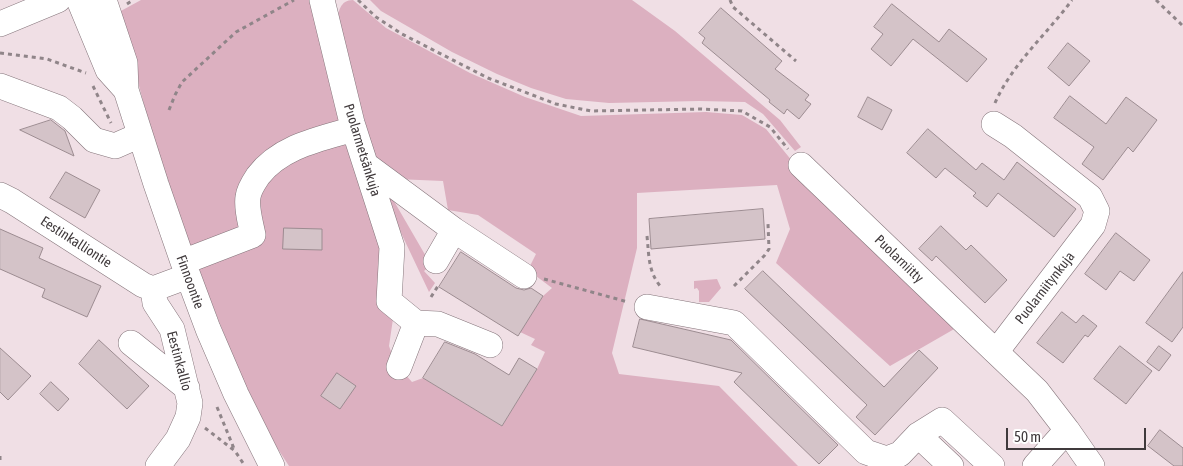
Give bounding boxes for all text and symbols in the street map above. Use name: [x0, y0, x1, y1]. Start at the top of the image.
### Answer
street label: Puolarmetsänkuja: [340, 102, 384, 198]
street label: Eestinkalliontie: [37, 213, 115, 271]
street label: Puolarniitty: [871, 232, 927, 286]
street label: Puolarniitynkuja: [1012, 249, 1078, 327]
street label: Finnoontie: [173, 253, 207, 311]
street label: Eestinkallio: [163, 329, 195, 393]
scale bar: [1008, 418, 1148, 450]
text: 50 m: [1014, 428, 1041, 445]

